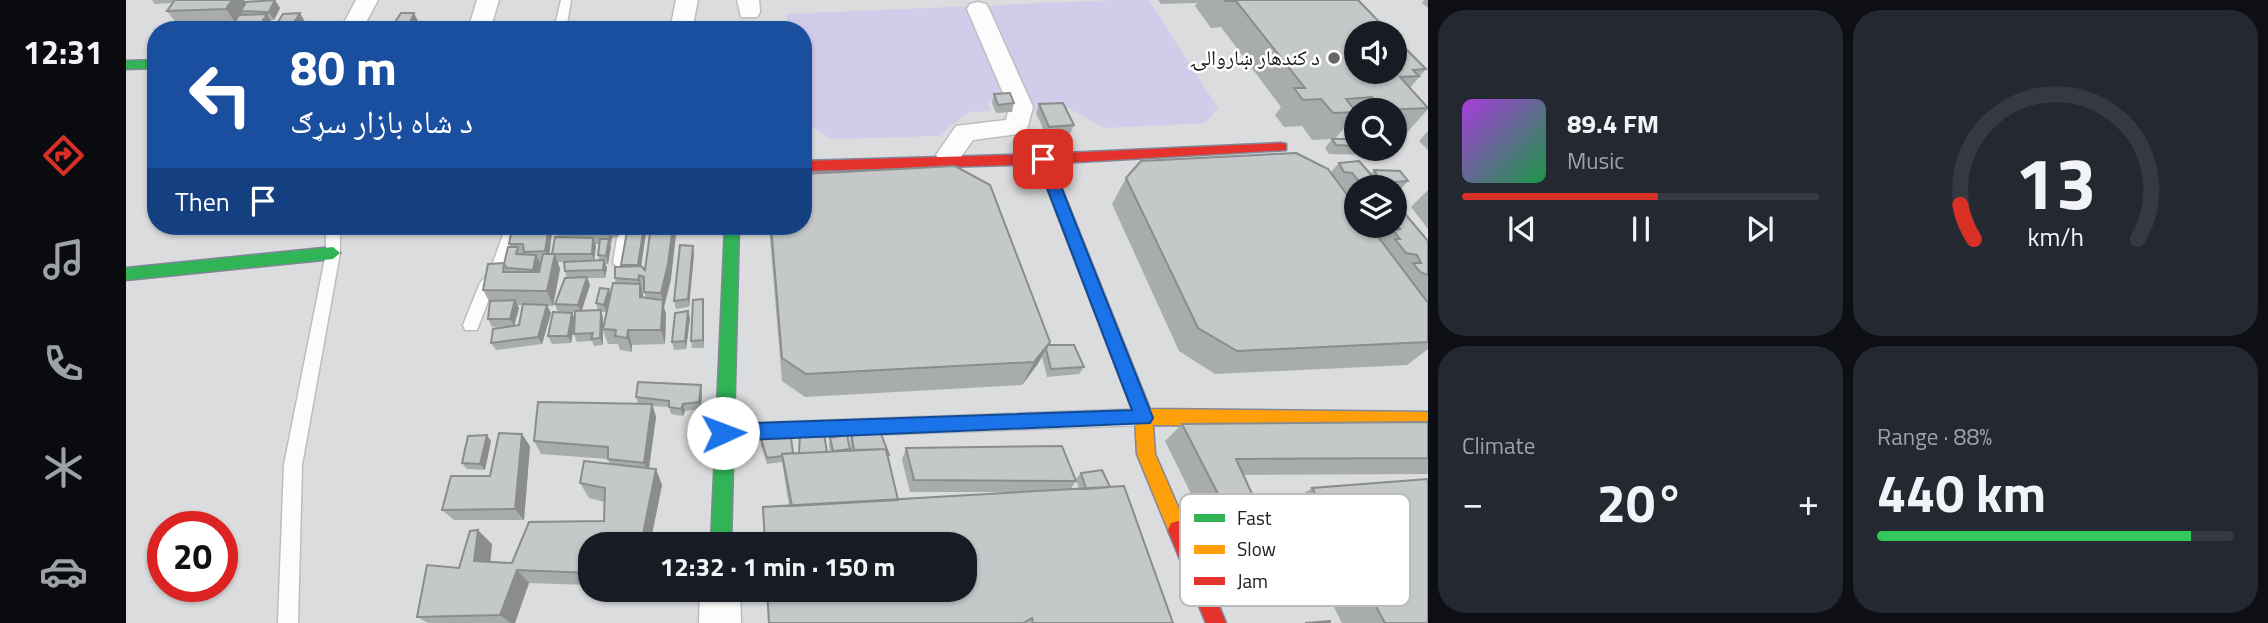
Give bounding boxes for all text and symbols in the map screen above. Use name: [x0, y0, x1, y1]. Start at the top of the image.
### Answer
map controls: [1344, 21, 1407, 238]
button: sound: [1344, 21, 1407, 84]
text: 12:31: [23, 28, 103, 76]
text: 80 m: [290, 29, 397, 104]
place label: د کندهار ښاروالۍ: [1191, 41, 1320, 73]
icon: left: [175, 49, 266, 140]
marker: د کندهار ښاروالۍ: [1326, 50, 1342, 66]
text: د شاه بازار سړګ: [290, 97, 473, 145]
button: search: [1344, 98, 1407, 161]
text: 89.4 FM: [1567, 104, 1659, 143]
text: 13: [2015, 128, 2096, 238]
pin: [1013, 129, 1073, 189]
icon: directions: [39, 131, 88, 180]
icon: arrive: [1024, 140, 1062, 178]
text: Music: [1567, 143, 1624, 178]
button: layers: [1344, 175, 1407, 238]
text: Then: [175, 182, 230, 221]
icon: arrive: [244, 182, 282, 220]
icon: previous: [1503, 210, 1541, 248]
icon: pause: [1622, 210, 1660, 248]
icon: next: [1741, 210, 1779, 248]
text: km/h: [2027, 218, 2084, 256]
icon: music: [39, 235, 88, 284]
icon: phone: [39, 339, 88, 388]
position arrow: [686, 396, 760, 470]
text: Range · 88%: [1877, 419, 1992, 454]
text: Climate: [1462, 428, 1535, 463]
icon: climate: [39, 443, 88, 492]
text: 440 km: [1877, 453, 2046, 532]
text: 20°: [1597, 463, 1684, 542]
text: −: [1462, 473, 1483, 531]
text: +: [1798, 473, 1819, 531]
legend: [1180, 494, 1410, 606]
text: Fast: [1237, 503, 1272, 532]
speed limit sign: 20: [147, 511, 238, 602]
text: Slow: [1237, 534, 1276, 563]
icon: car: [39, 547, 88, 596]
text: 12:32 · 1 min · 150 m: [660, 547, 895, 586]
text: Jam: [1237, 566, 1268, 595]

